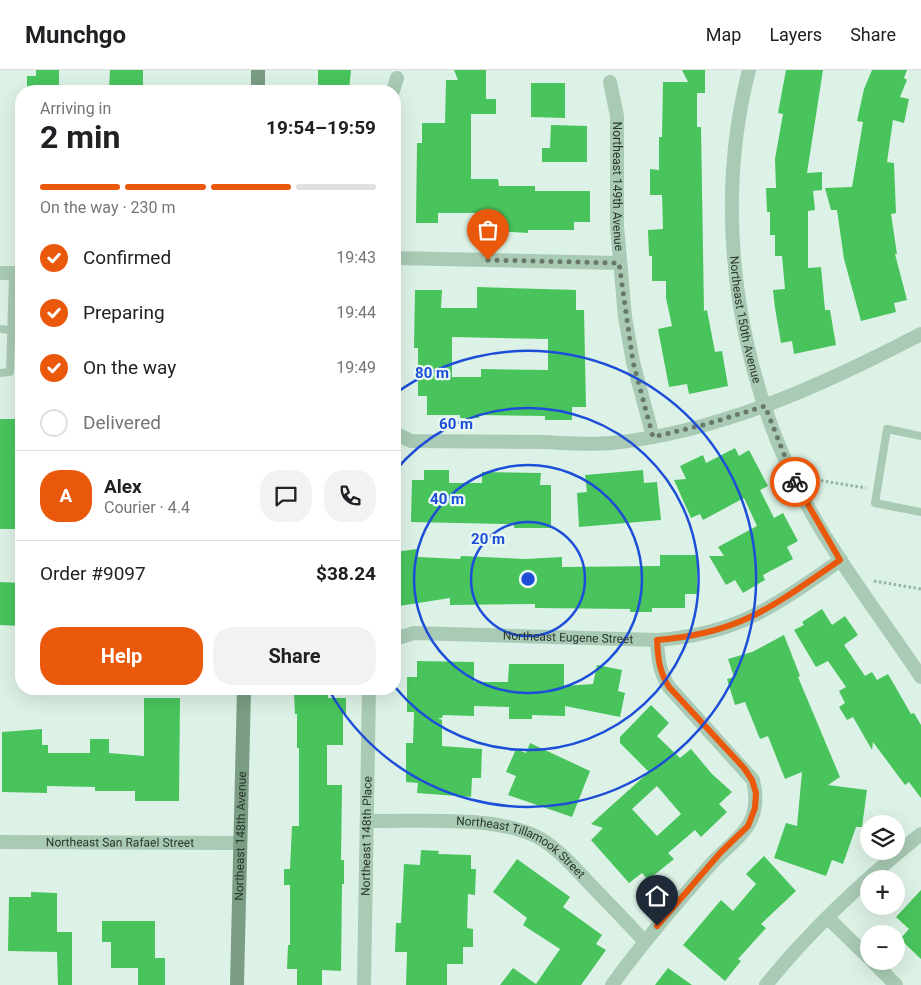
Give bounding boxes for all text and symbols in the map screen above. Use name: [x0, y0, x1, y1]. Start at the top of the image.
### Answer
text: Munchgo: [25, 21, 126, 49]
text: Map: [706, 24, 741, 45]
text: Layers: [769, 24, 822, 45]
text: Share: [850, 24, 896, 45]
text: Arriving in: [40, 99, 111, 118]
text: 19:54–19:59: [266, 116, 376, 139]
text: 2 min: [40, 118, 120, 156]
street label: Northeast 149th Avenue: [610, 122, 626, 252]
text: On the way · 230 m: [40, 198, 176, 217]
pin: [467, 209, 509, 260]
icon: bag: [474, 216, 502, 244]
icon: check: [40, 244, 68, 272]
text: Confirmed: [83, 246, 171, 269]
text: 19:43: [336, 248, 376, 267]
street label: Northeast 150th Avenue: [727, 255, 764, 385]
icon: check: [40, 299, 68, 327]
text: Preparing: [83, 301, 165, 324]
text: 19:44: [336, 303, 376, 322]
icon: check: [40, 354, 68, 382]
text: On the way: [83, 356, 176, 379]
text: 19:49: [336, 358, 376, 377]
text: 80 m: [415, 364, 449, 382]
text: Delivered: [83, 411, 161, 434]
text: 60 m: [439, 415, 473, 433]
courier: [770, 457, 820, 507]
icon: bike: [781, 468, 809, 496]
button: chat: [260, 470, 312, 522]
button: phone: [324, 470, 376, 522]
text: Alex: [104, 475, 142, 498]
text: A: [60, 484, 72, 507]
text: 40 m: [430, 490, 464, 508]
text: Courier · 4.4: [104, 498, 190, 517]
text: 20 m: [471, 530, 505, 548]
text: Order #9097: [40, 562, 146, 585]
text: $38.24: [316, 562, 376, 585]
centre of rings: [519, 570, 537, 588]
button: Help: [40, 627, 203, 685]
button: Share: [213, 627, 376, 685]
street label: Northeast Eugene Street: [503, 629, 634, 646]
street label: Northeast 148th Avenue: [232, 771, 249, 901]
street label: Northeast 148th Place: [359, 776, 375, 896]
street label: Northeast Tillamook Street: [456, 814, 588, 881]
map controls: [860, 815, 905, 970]
button: layers: [860, 815, 905, 860]
street label: Northeast San Rafael Street: [46, 835, 194, 850]
button: +: [860, 870, 905, 915]
pin: [636, 875, 678, 926]
icon: home: [643, 882, 671, 910]
button: −: [860, 925, 905, 970]

